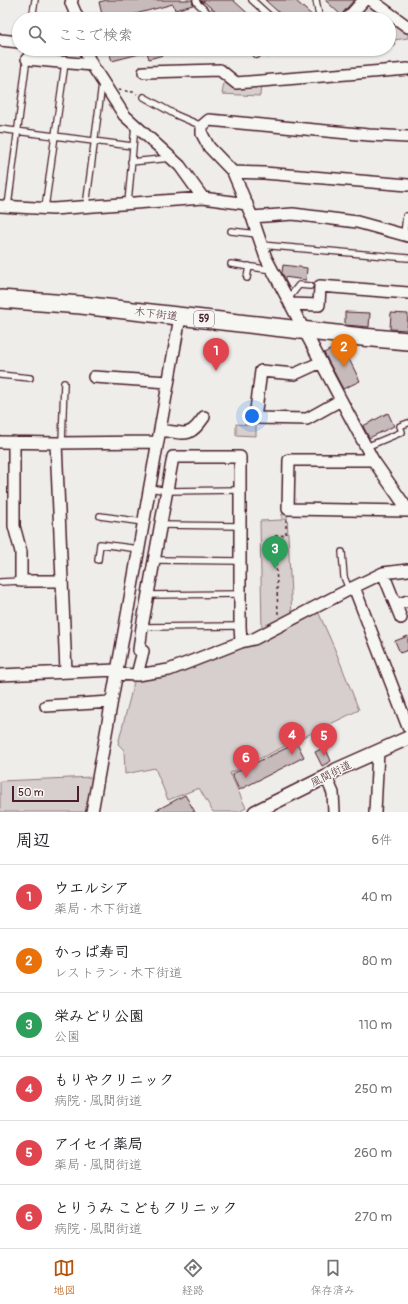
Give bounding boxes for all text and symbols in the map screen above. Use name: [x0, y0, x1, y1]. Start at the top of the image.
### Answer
search box: [12, 12, 396, 56]
icon: search: [26, 23, 48, 45]
text: ここで検索: [58, 26, 133, 45]
street label: 木下街道: [133, 305, 179, 323]
road number: 59: [194, 311, 214, 327]
pin: 2: [331, 334, 357, 367]
pin: 1: [203, 338, 229, 371]
your location: [242, 406, 262, 426]
pin: 3: [262, 536, 288, 569]
pin: 4: [279, 722, 305, 755]
pin: 5: [311, 723, 337, 756]
pin: 6: [233, 745, 259, 778]
street label: 風間街道: [308, 758, 354, 790]
scale bar: [12, 784, 79, 803]
text: 50 m: [18, 786, 44, 799]
text: 周辺: [16, 830, 50, 851]
text: 6件: [371, 832, 392, 848]
text: ウエルシア: [54, 879, 129, 898]
text: 1: [26, 889, 32, 905]
text: 40 m: [361, 889, 392, 905]
text: 薬局 · 木下街道: [54, 901, 142, 917]
text: かっぱ寿司: [54, 943, 129, 962]
text: 2: [25, 953, 33, 969]
text: 80 m: [362, 953, 392, 969]
text: レストラン · 木下街道: [54, 965, 182, 981]
text: 栄みどり公園: [54, 1007, 144, 1026]
text: 3: [25, 1017, 33, 1033]
text: 110 m: [359, 1017, 392, 1033]
text: 公園: [54, 1029, 80, 1045]
text: もりやクリニック: [54, 1071, 174, 1090]
text: 4: [25, 1081, 33, 1097]
text: 250 m: [354, 1081, 392, 1097]
text: 病院 · 風間街道: [54, 1093, 142, 1109]
text: アイセイ薬局: [54, 1135, 143, 1154]
text: 5: [25, 1145, 33, 1161]
text: 260 m: [354, 1145, 392, 1161]
text: 薬局 · 風間街道: [54, 1157, 142, 1173]
text: とりうみ こどもクリニック: [54, 1199, 237, 1218]
text: 6: [25, 1209, 33, 1225]
text: 270 m: [355, 1209, 392, 1225]
text: 病院 · 風間街道: [54, 1221, 142, 1237]
tab: 地図: [53, 1257, 75, 1297]
tab: 経路: [182, 1257, 204, 1297]
tab: 保存済み: [311, 1257, 355, 1297]

